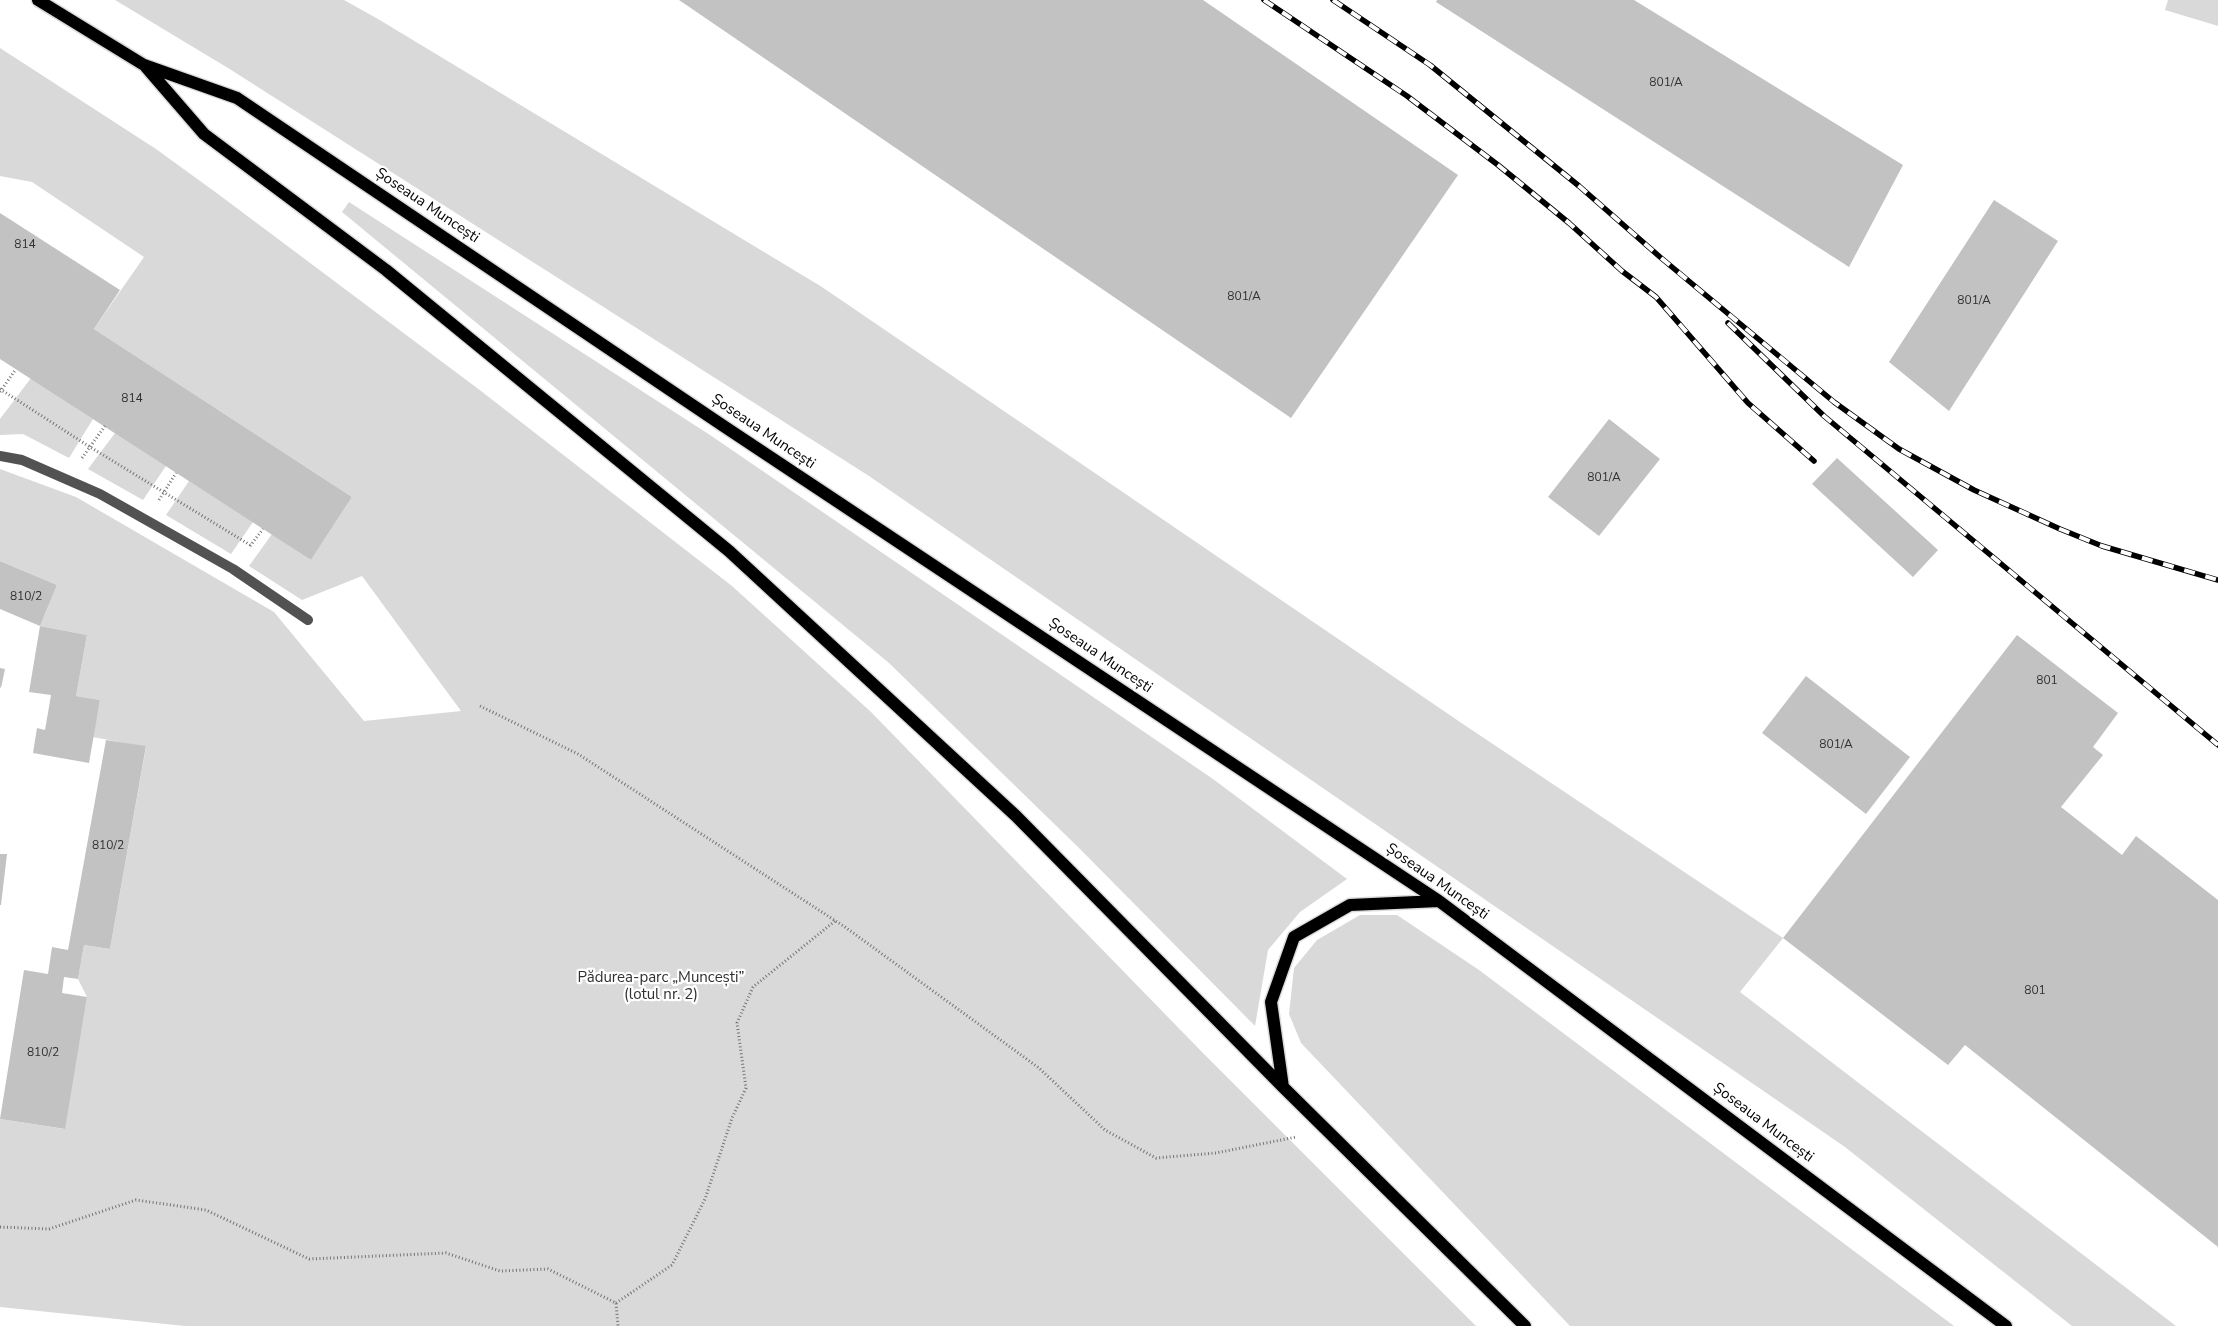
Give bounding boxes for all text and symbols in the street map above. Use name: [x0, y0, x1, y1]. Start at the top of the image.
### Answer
house number: 801/A: [1649, 76, 1683, 90]
street label: Șoseaua Muncești: [372, 165, 482, 247]
house number: 814: [14, 238, 36, 252]
house number: 801/A: [1227, 290, 1261, 304]
house number: 801/A: [1957, 294, 1991, 308]
street label: Șoseaua Muncești: [708, 391, 818, 473]
house number: 814: [121, 392, 143, 406]
house number: 801/A: [1587, 471, 1621, 485]
house number: 810/2: [10, 590, 42, 604]
street label: Șoseaua Muncești: [1045, 615, 1155, 697]
house number: 801: [2036, 674, 2058, 688]
house number: 801/A: [1819, 738, 1853, 752]
house number: 810/2: [92, 839, 124, 853]
street label: Șoseaua Muncești: [1382, 840, 1492, 924]
park label: Pădurea-parc „Muncești” (lotul nr. 2): [578, 969, 744, 1004]
house number: 801: [2024, 984, 2046, 998]
house number: 810/2: [27, 1046, 59, 1060]
street label: Șoseaua Muncești: [1709, 1079, 1817, 1167]

